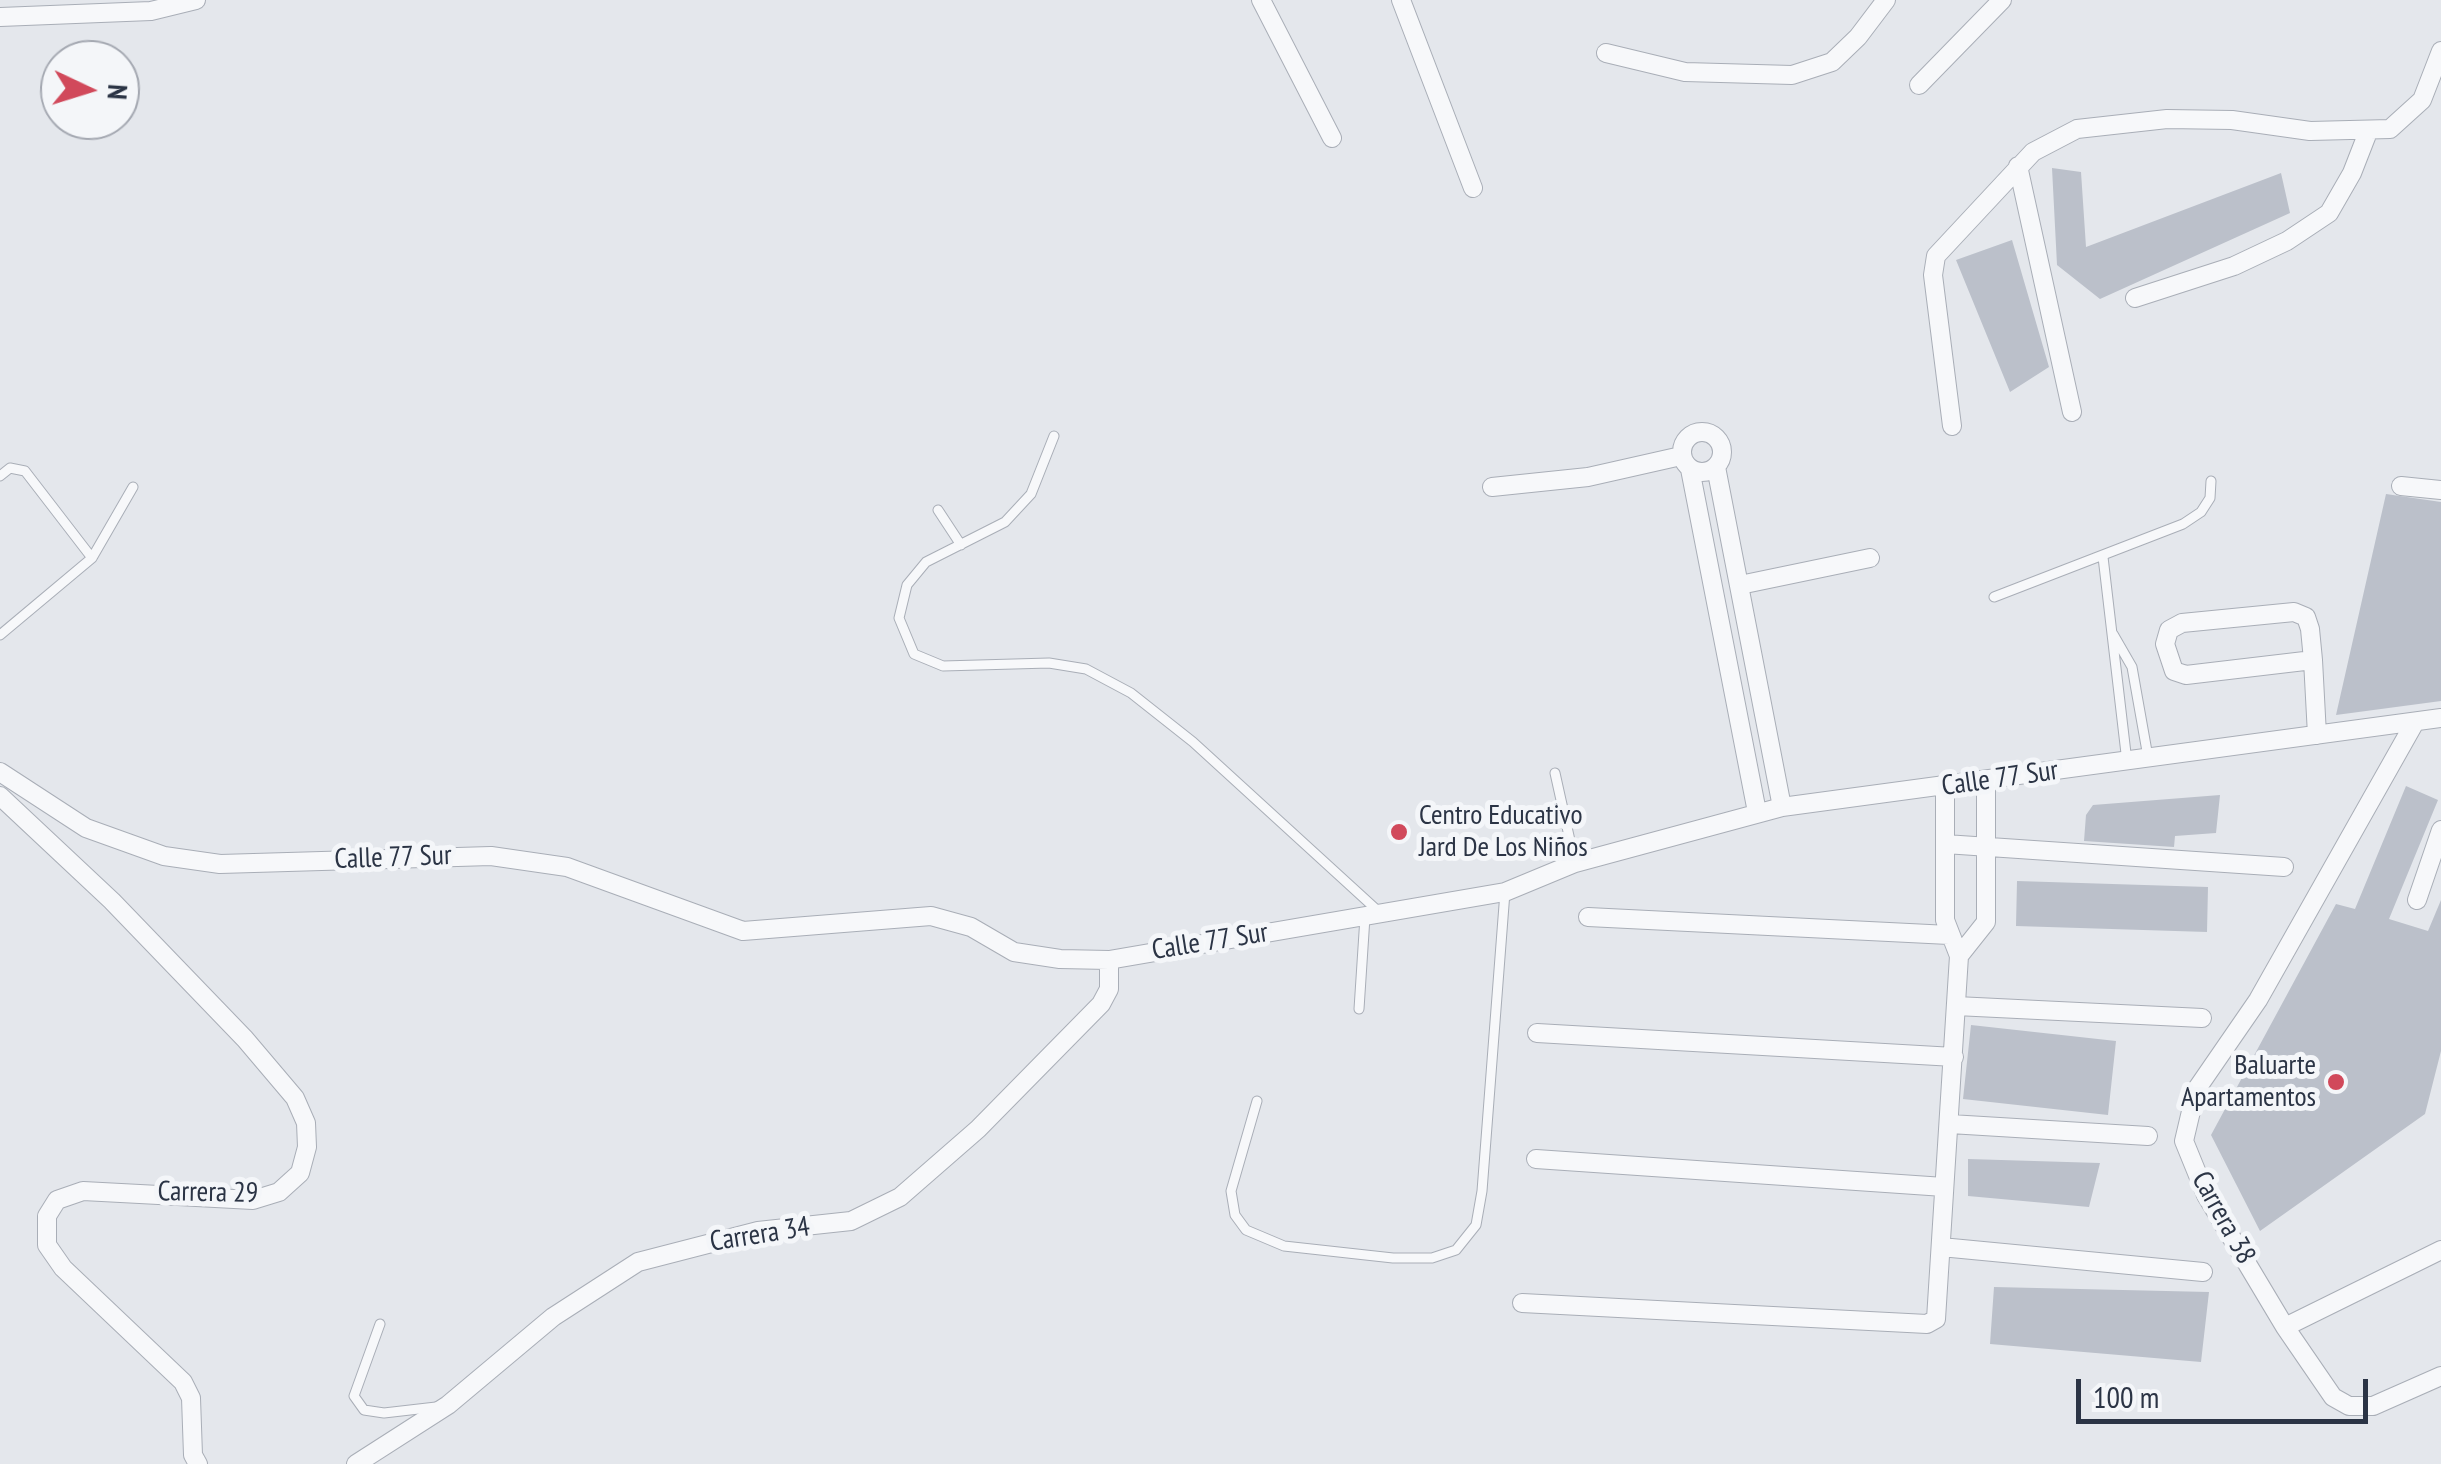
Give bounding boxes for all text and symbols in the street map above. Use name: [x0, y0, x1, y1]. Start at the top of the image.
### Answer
north arrow: [40, 40, 140, 140]
text: N: [99, 83, 137, 101]
street label: Calle 77 Sur: [1940, 754, 2060, 804]
place label: Centro Educativo Jard De Los Niños: [1419, 799, 1588, 865]
marker: Centro Educativo Jard De Los Niños: [1388, 821, 1410, 843]
street label: Calle 77 Sur: [334, 839, 452, 877]
street label: Calle 77 Sur: [1150, 916, 1270, 968]
place label: Baluarte Apartamentos: [2181, 1049, 2316, 1115]
marker: Baluarte Apartamentos: [2325, 1071, 2347, 1093]
street label: Carrera 38: [2184, 1166, 2262, 1270]
street label: Carrera 29: [157, 1175, 259, 1211]
street label: Carrera 34: [708, 1211, 812, 1259]
scale bar: [2081, 1359, 2374, 1421]
text: 100 m: [2093, 1377, 2159, 1416]

